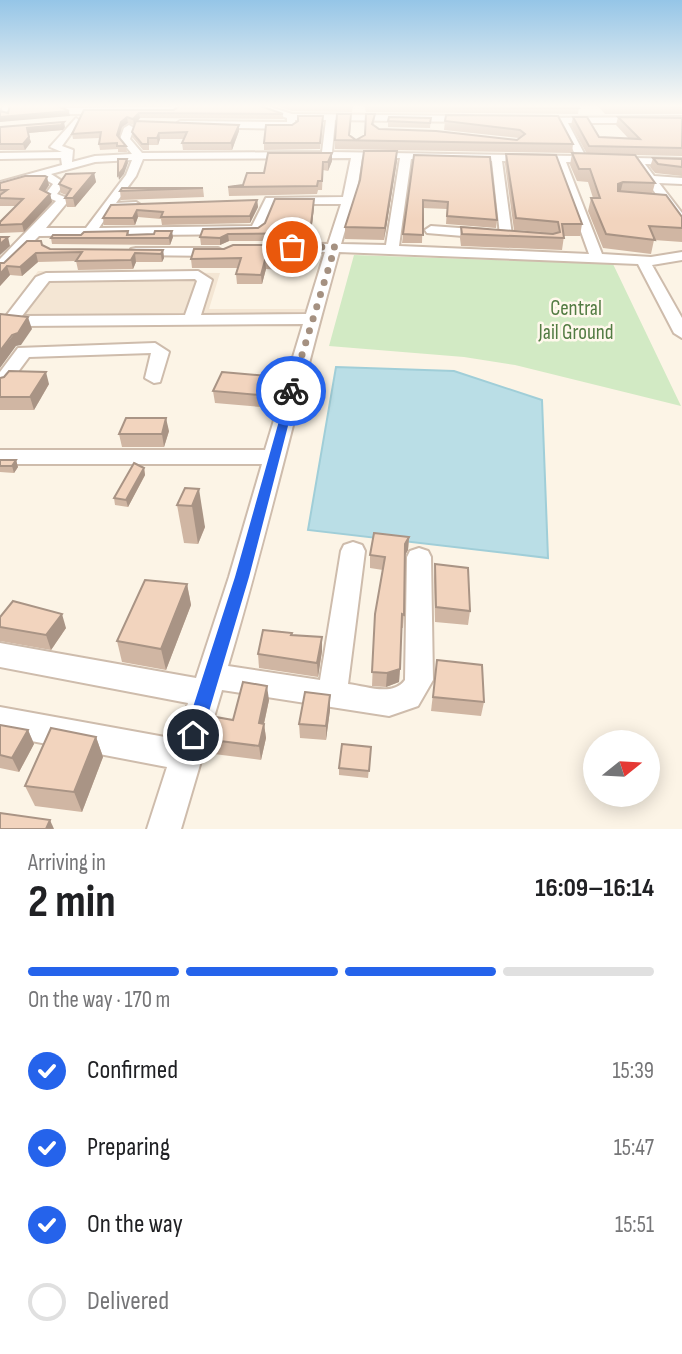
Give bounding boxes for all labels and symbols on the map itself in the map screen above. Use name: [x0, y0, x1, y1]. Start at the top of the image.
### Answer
pin: [262, 217, 322, 277]
park label: Central Jail Ground: [538, 296, 614, 345]
courier: [256, 356, 326, 426]
pin: [163, 705, 223, 765]
north arrow: [583, 730, 660, 807]

